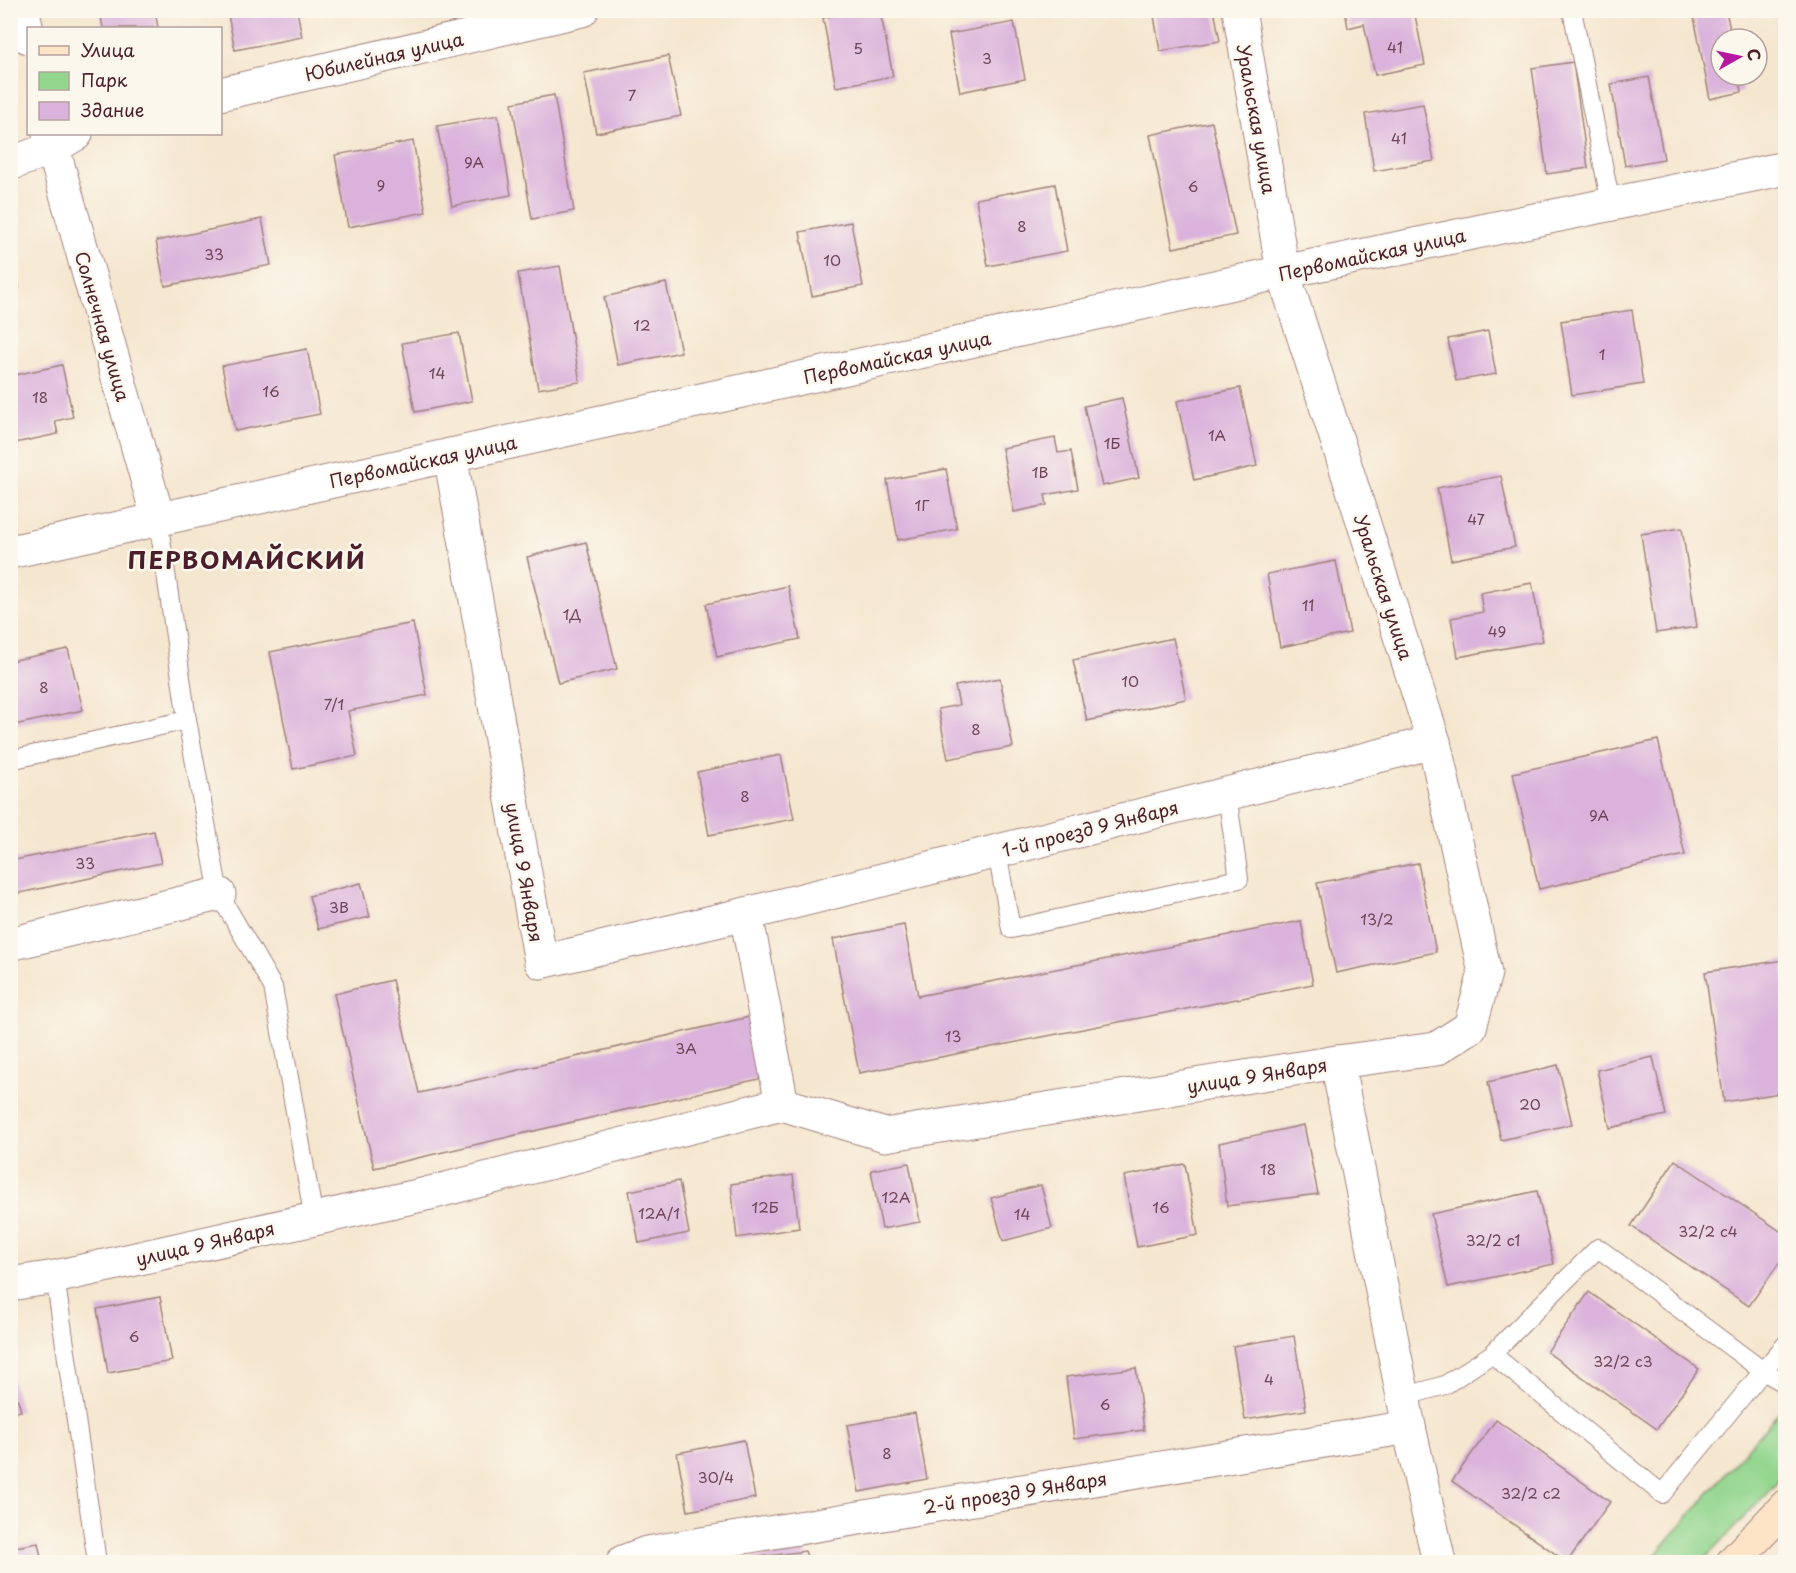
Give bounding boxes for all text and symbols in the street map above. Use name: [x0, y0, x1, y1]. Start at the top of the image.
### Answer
street label: Юбилейная улица: [302, 25, 466, 87]
legend: [27, 27, 222, 135]
north arrow: [1709, 27, 1769, 87]
house number: 41: [1387, 35, 1403, 58]
text: Улица: [81, 36, 135, 63]
house number: 5: [853, 36, 863, 59]
street label: Уральская улица: [1231, 42, 1284, 197]
house number: 3: [982, 46, 992, 69]
text: С: [1742, 47, 1768, 62]
text: Парк: [81, 66, 128, 93]
house number: 7: [628, 83, 637, 106]
text: Здание: [81, 96, 144, 123]
house number: 41: [1391, 126, 1407, 149]
house number: 9А: [464, 150, 484, 173]
house number: 9: [377, 173, 385, 196]
house number: 6: [1188, 174, 1198, 197]
house number: 8: [1017, 214, 1027, 237]
street label: Первомайская улица: [1276, 221, 1469, 287]
house number: 33: [204, 242, 224, 265]
street label: Солнечная улица: [69, 248, 138, 405]
house number: 10: [823, 248, 841, 271]
house number: 12: [633, 313, 651, 336]
street label: Первомайская улица: [801, 324, 994, 390]
house number: 1: [1599, 342, 1605, 365]
house number: 14: [429, 361, 445, 384]
house number: 16: [262, 379, 280, 402]
house number: 18: [32, 385, 48, 408]
house number: 1А: [1208, 423, 1226, 446]
street label: Первомайская улица: [327, 428, 520, 494]
house number: 1Б: [1104, 431, 1120, 454]
house number: 1В: [1032, 460, 1048, 483]
house number: 1Г: [915, 493, 930, 516]
house number: 47: [1467, 507, 1485, 530]
street label: Уральская улица: [1348, 511, 1420, 664]
district label: ПЕРВОМАЙСКИЙ: [127, 541, 367, 577]
house number: 11: [1302, 593, 1314, 616]
house number: 1Д: [563, 602, 581, 625]
house number: 49: [1488, 619, 1506, 642]
house number: 10: [1121, 669, 1139, 692]
house number: 8: [39, 675, 49, 698]
house number: 7/1: [324, 692, 344, 715]
house number: 8: [971, 717, 981, 740]
house number: 8: [740, 784, 750, 807]
street label: 1-й проезд 9 Января: [999, 793, 1181, 863]
street label: улица 9 Января: [499, 800, 551, 944]
house number: 9А: [1589, 803, 1609, 826]
house number: 33: [75, 851, 95, 874]
house number: 3В: [329, 895, 349, 918]
house number: 13/2: [1360, 907, 1394, 930]
house number: 13: [945, 1024, 961, 1047]
house number: 3А: [675, 1036, 697, 1059]
street label: улица 9 Января: [1185, 1051, 1329, 1099]
house number: 20: [1519, 1092, 1541, 1115]
house number: 18: [1260, 1157, 1276, 1180]
house number: 12А: [882, 1185, 910, 1208]
house number: 12Б: [751, 1195, 779, 1218]
house number: 16: [1152, 1195, 1170, 1218]
house number: 12А/1: [638, 1201, 680, 1224]
house number: 14: [1014, 1202, 1030, 1225]
street label: улица 9 Января: [133, 1214, 277, 1272]
house number: 32/2 с4: [1678, 1219, 1738, 1242]
house number: 32/2 c1: [1466, 1228, 1520, 1251]
house number: 6: [129, 1324, 139, 1347]
house number: 32/2 с3: [1593, 1349, 1653, 1372]
house number: 4: [1264, 1367, 1274, 1390]
house number: 6: [1100, 1392, 1110, 1415]
house number: 8: [882, 1441, 892, 1464]
street label: 2-й проезд 9 Января: [921, 1464, 1109, 1520]
house number: 30/4: [698, 1465, 734, 1488]
house number: 32/2 с2: [1501, 1481, 1561, 1504]

